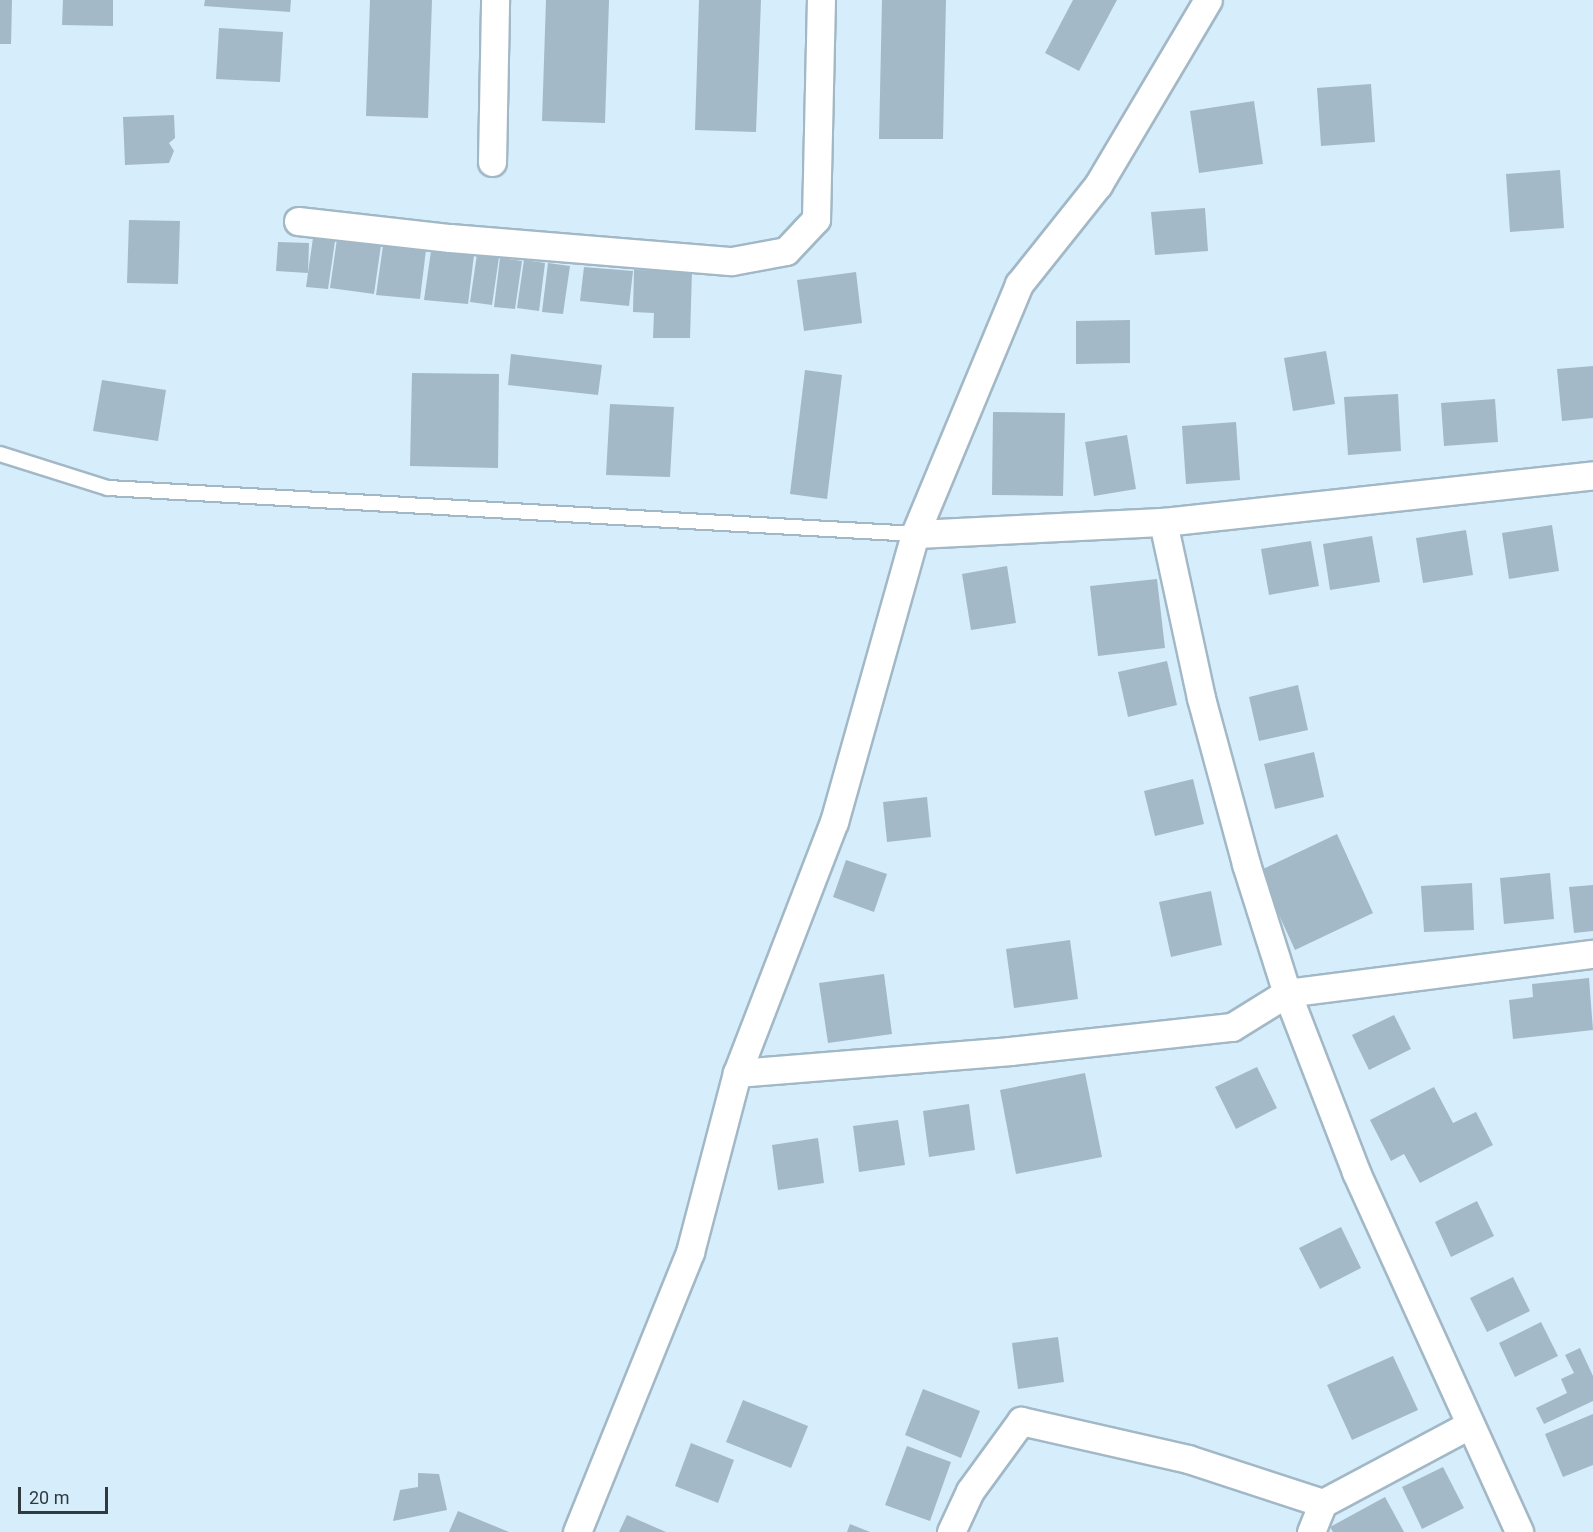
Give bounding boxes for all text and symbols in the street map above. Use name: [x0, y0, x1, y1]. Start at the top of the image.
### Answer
scale bar: [21, 1475, 111, 1513]
text: 20 m: [29, 1487, 69, 1508]

